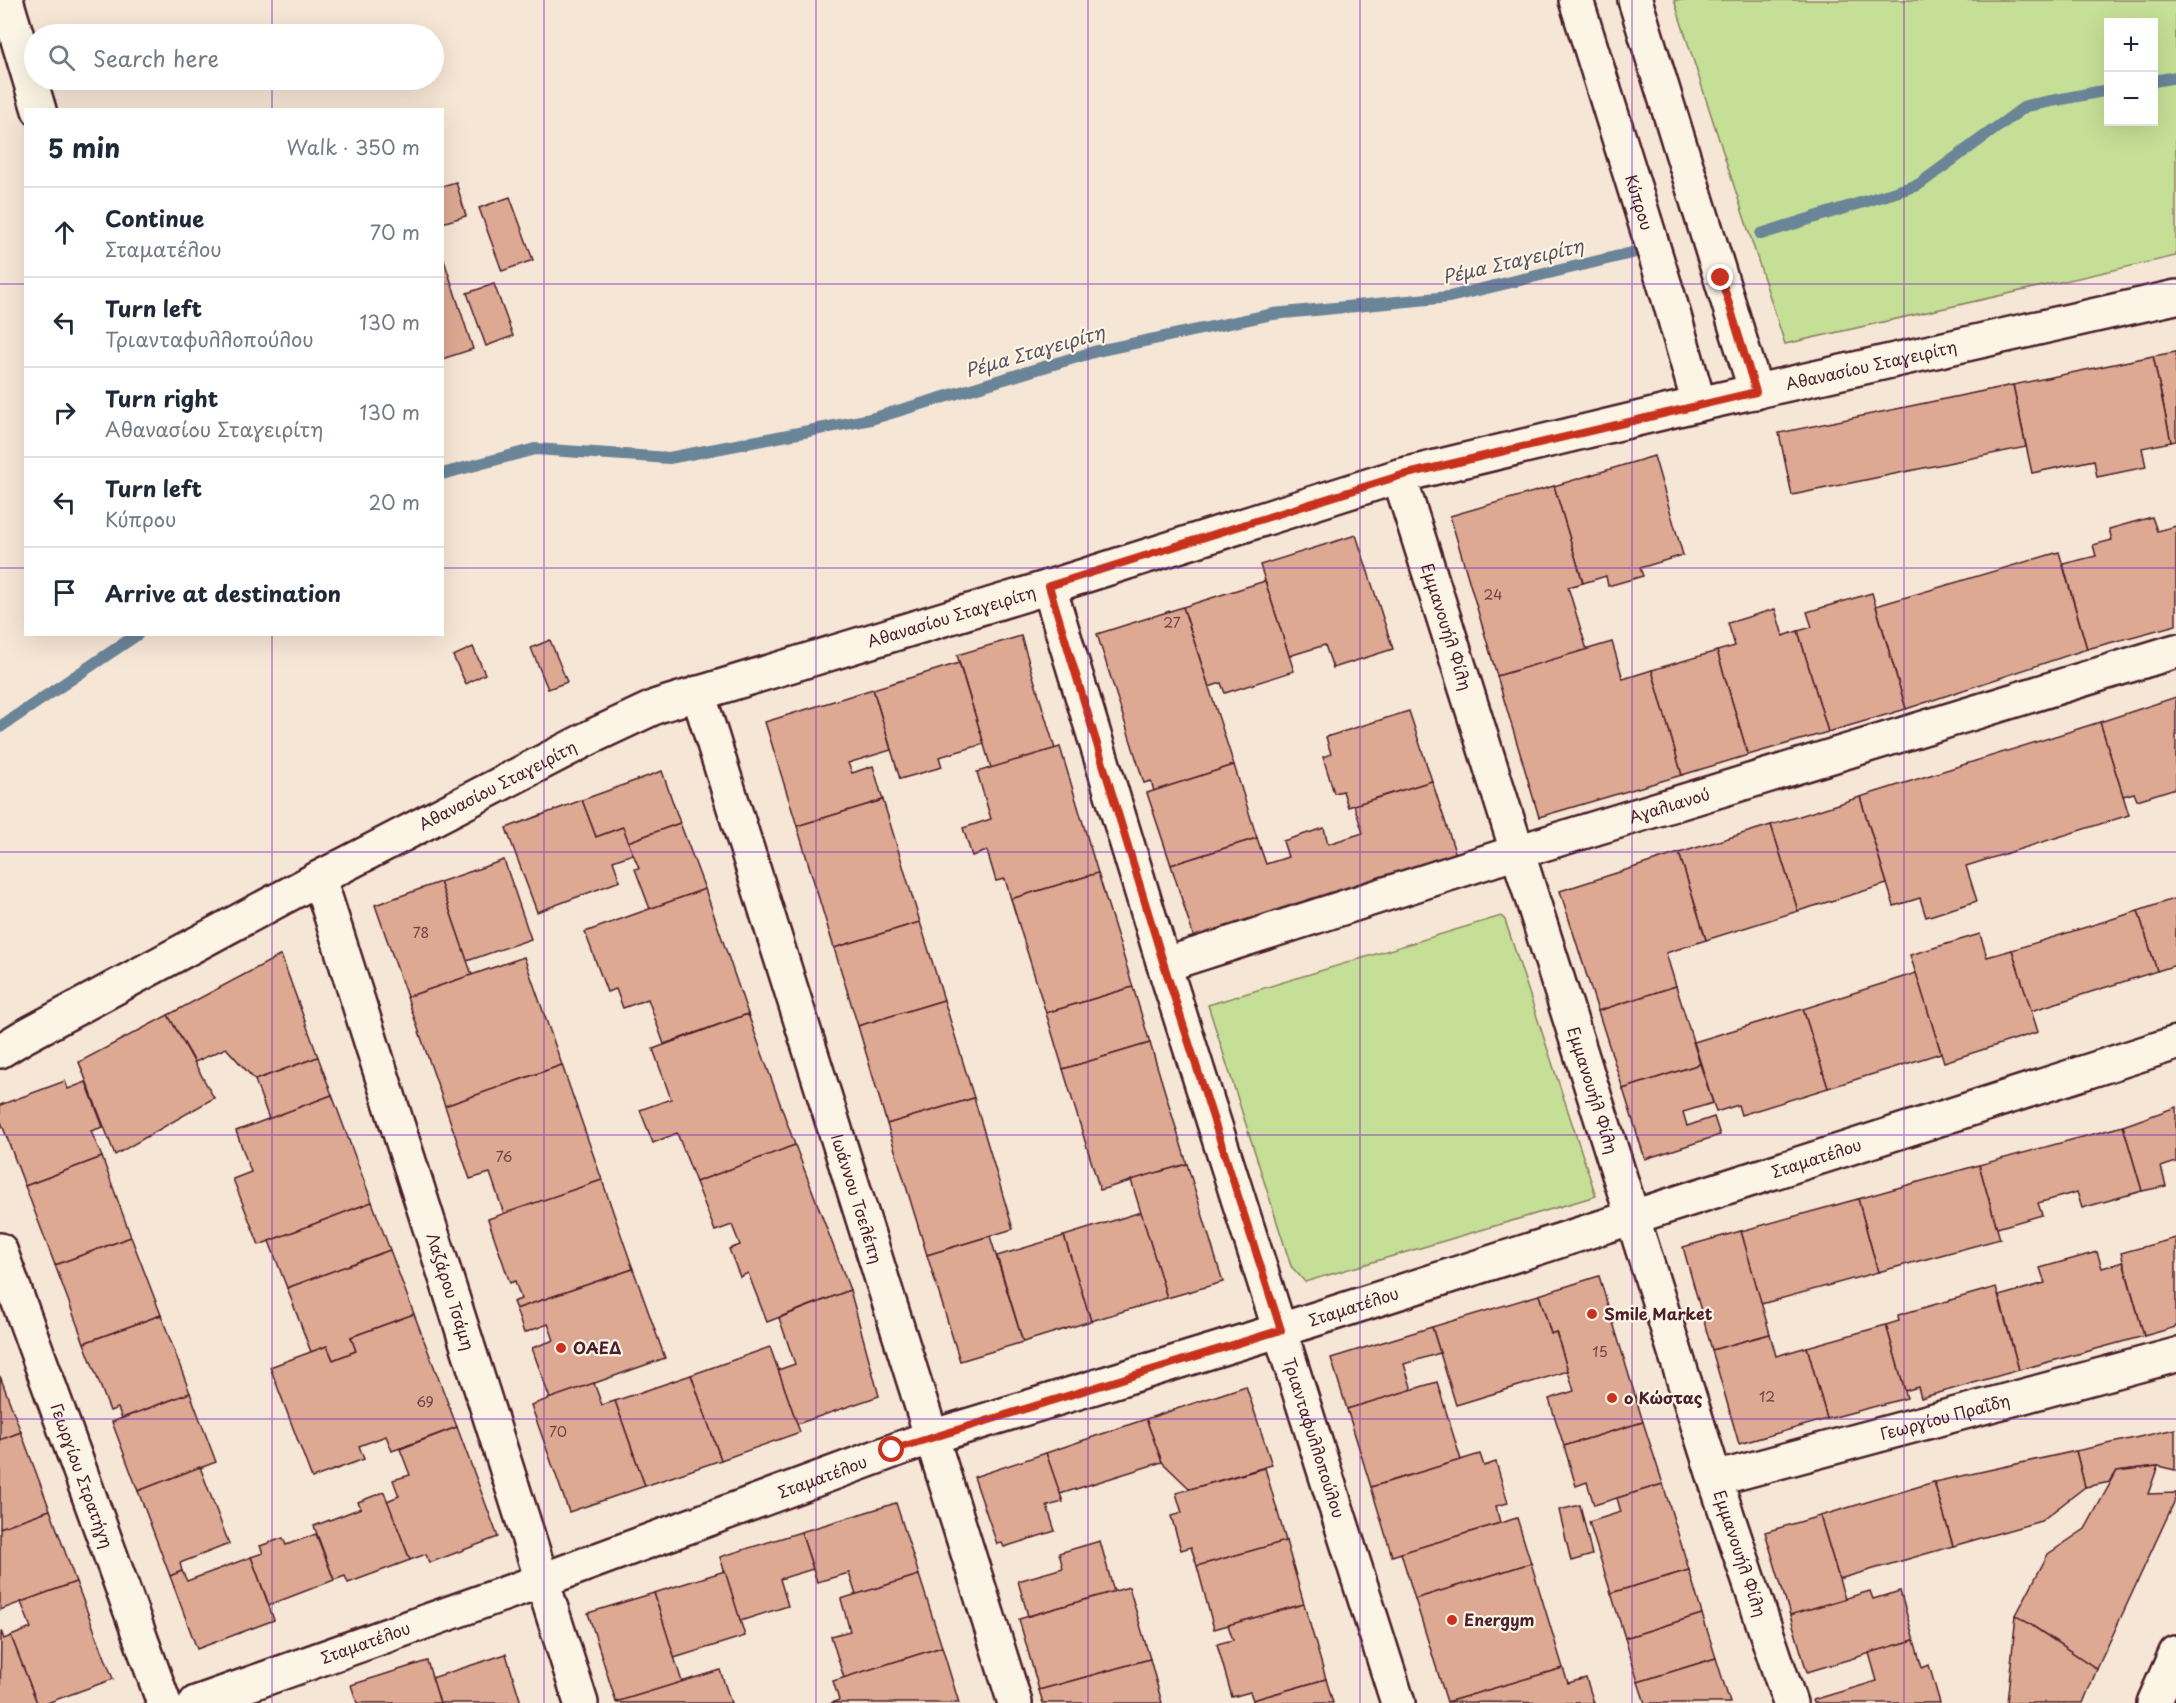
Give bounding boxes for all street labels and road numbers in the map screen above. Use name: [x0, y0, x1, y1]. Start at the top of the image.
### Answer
street label: Κύπρου: [1620, 171, 1660, 233]
street label: Αθανασίου Σταγειρίτη: [1783, 334, 1959, 395]
street label: Εμμανουήλ Φίλη: [1416, 560, 1479, 693]
street label: Αθανασίου Σταγειρίτη: [864, 579, 1038, 653]
street label: Αθανασίου Σταγειρίτη: [414, 734, 580, 835]
street label: Αγαλιανού: [1626, 781, 1713, 828]
street label: Εμμανουήλ Φίλη: [1562, 1023, 1625, 1157]
street label: Ιωάννου Τσελέπη: [826, 1131, 889, 1266]
street label: Σταματέλου: [1768, 1132, 1864, 1183]
street label: Λαζάρου Τσάμη: [421, 1230, 481, 1353]
street label: Σταματέλου: [1305, 1280, 1402, 1331]
street label: Τριανταφυλλοπούλου: [1278, 1354, 1352, 1521]
street label: Γεωργίου Πραΐδη: [1877, 1387, 2012, 1445]
street label: Γεωργίου Στρατήγη: [45, 1399, 120, 1551]
street label: Σταματέλου: [774, 1449, 870, 1503]
street label: Εμμανουήλ Φίλη: [1708, 1487, 1773, 1620]
street label: Σταματέλου: [317, 1615, 413, 1669]

